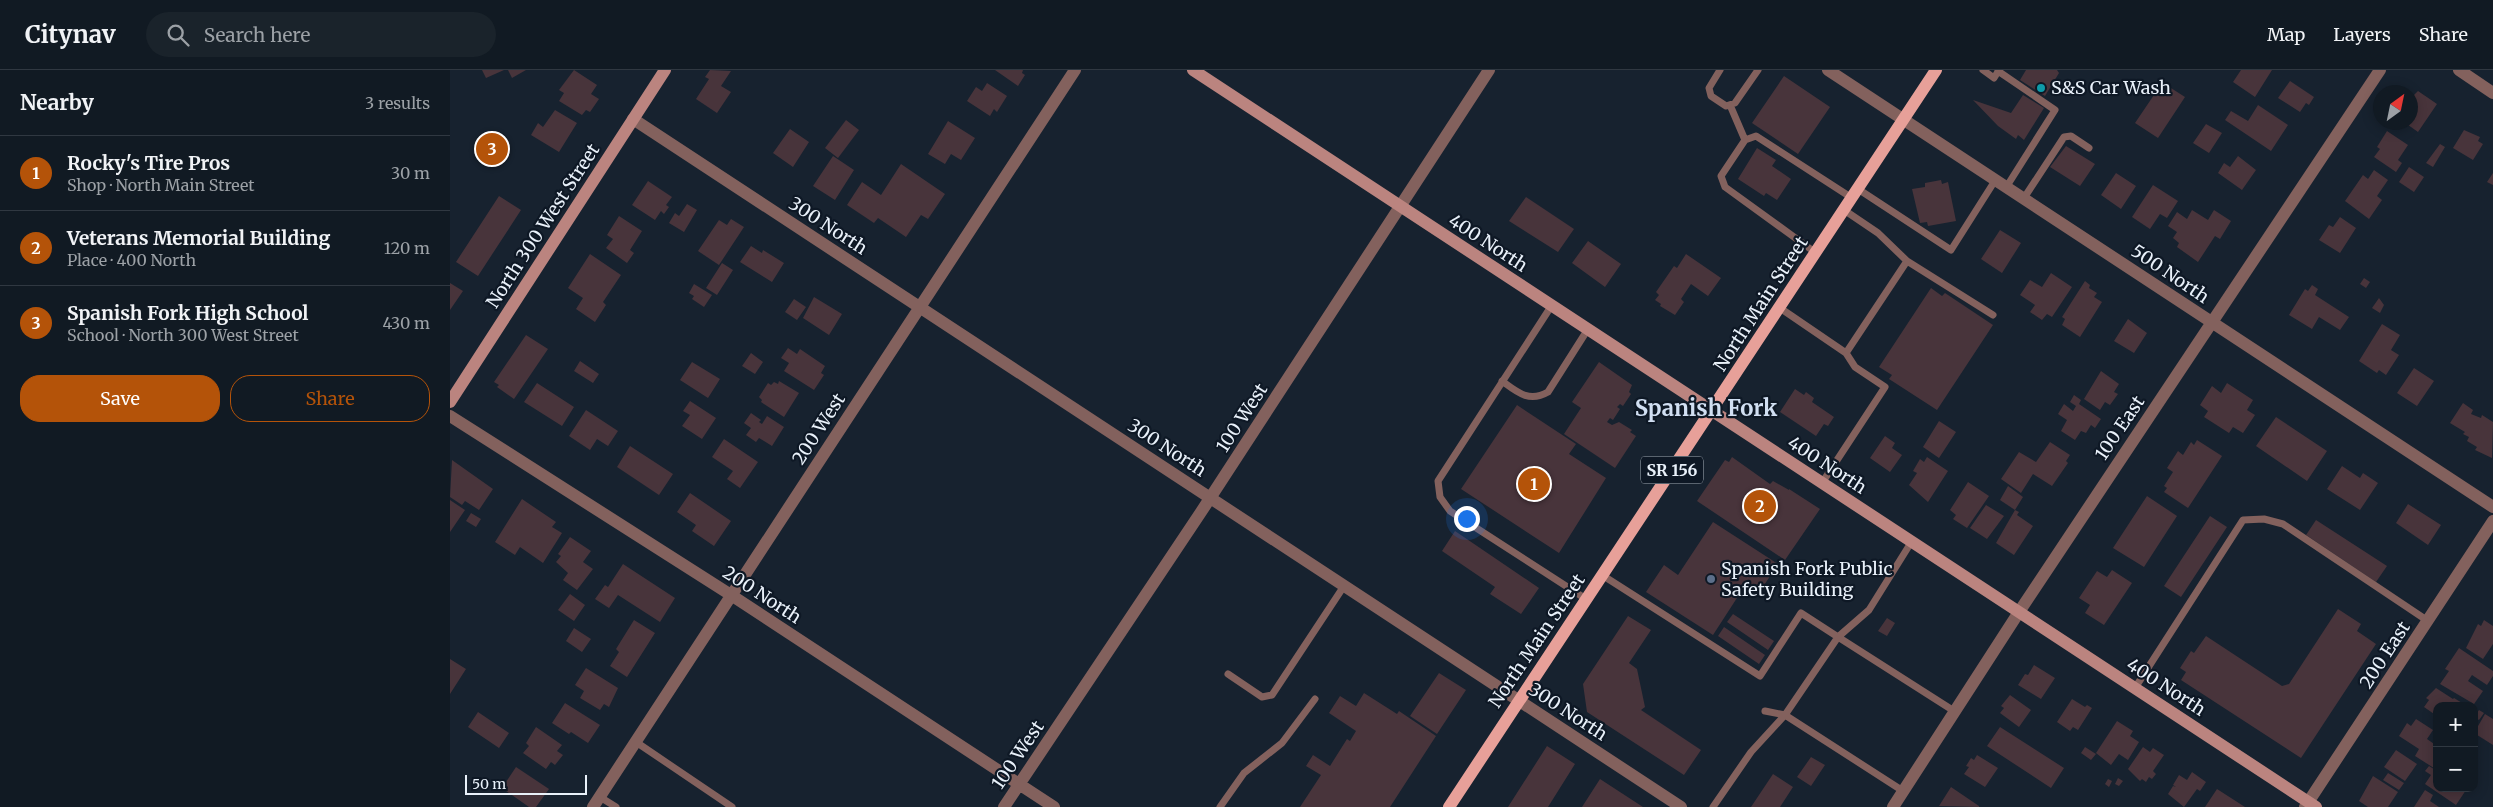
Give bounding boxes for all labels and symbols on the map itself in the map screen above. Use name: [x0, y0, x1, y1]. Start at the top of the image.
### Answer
place label: S&S Car Wash: [2051, 76, 2171, 99]
marker: S&S Car Wash: [2035, 82, 2047, 94]
north arrow: [2373, 85, 2418, 130]
pin: 3: [476, 130, 508, 168]
street label: North 300 West Street: [482, 140, 604, 312]
street label: 300 North: [785, 192, 872, 259]
street label: 400 North: [1444, 209, 1532, 277]
street label: North Main Street: [1708, 232, 1813, 376]
street label: 500 North: [2127, 239, 2214, 308]
street label: 100 West: [1211, 379, 1272, 457]
street label: 200 West: [787, 389, 850, 469]
street label: 100 East: [2090, 391, 2149, 464]
district label: Spanish Fork: [1635, 394, 1778, 422]
street label: 300 North: [1124, 414, 1211, 481]
street label: 400 North: [1783, 431, 1871, 499]
road number: SR 156: [1641, 456, 1703, 484]
pin: 1: [1518, 465, 1550, 503]
pin: 2: [1744, 487, 1776, 525]
your location: [1454, 506, 1480, 532]
place label: Spanish Fork Public Safety Building: [1721, 557, 1893, 601]
street label: 200 North: [719, 561, 806, 629]
street label: North Main Street: [1483, 569, 1590, 712]
marker: Spanish Fork Public Safety Building: [1705, 573, 1717, 585]
street label: 200 East: [2354, 617, 2415, 693]
street label: 400 North: [2122, 653, 2210, 721]
street label: 300 North: [1525, 678, 1612, 745]
street label: 100 West: [986, 716, 1049, 793]
scale bar: [465, 772, 588, 795]

